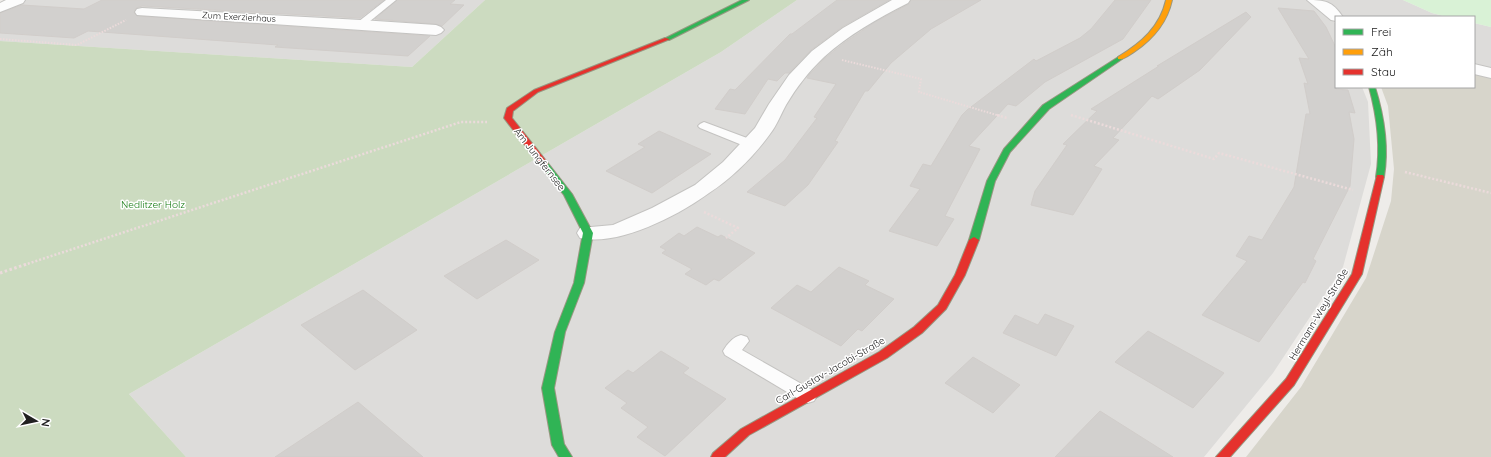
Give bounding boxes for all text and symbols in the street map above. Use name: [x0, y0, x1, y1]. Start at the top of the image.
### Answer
street label: Zum Exerzierhaus: [202, 9, 276, 24]
legend: [1335, 16, 1475, 88]
text: Frei: [1371, 24, 1391, 39]
text: Zäh: [1371, 44, 1393, 59]
text: Stau: [1371, 64, 1396, 79]
street label: Am Jungfernsee: [511, 125, 568, 194]
park label: Nedlitzer Holz: [121, 198, 185, 211]
street label: Hermann-Weyl-Straße: [1286, 266, 1351, 363]
street label: Carl-Gustav-Jacobi-Straße: [773, 334, 888, 407]
north arrow: [16, 401, 56, 441]
text: N: [38, 417, 53, 428]

